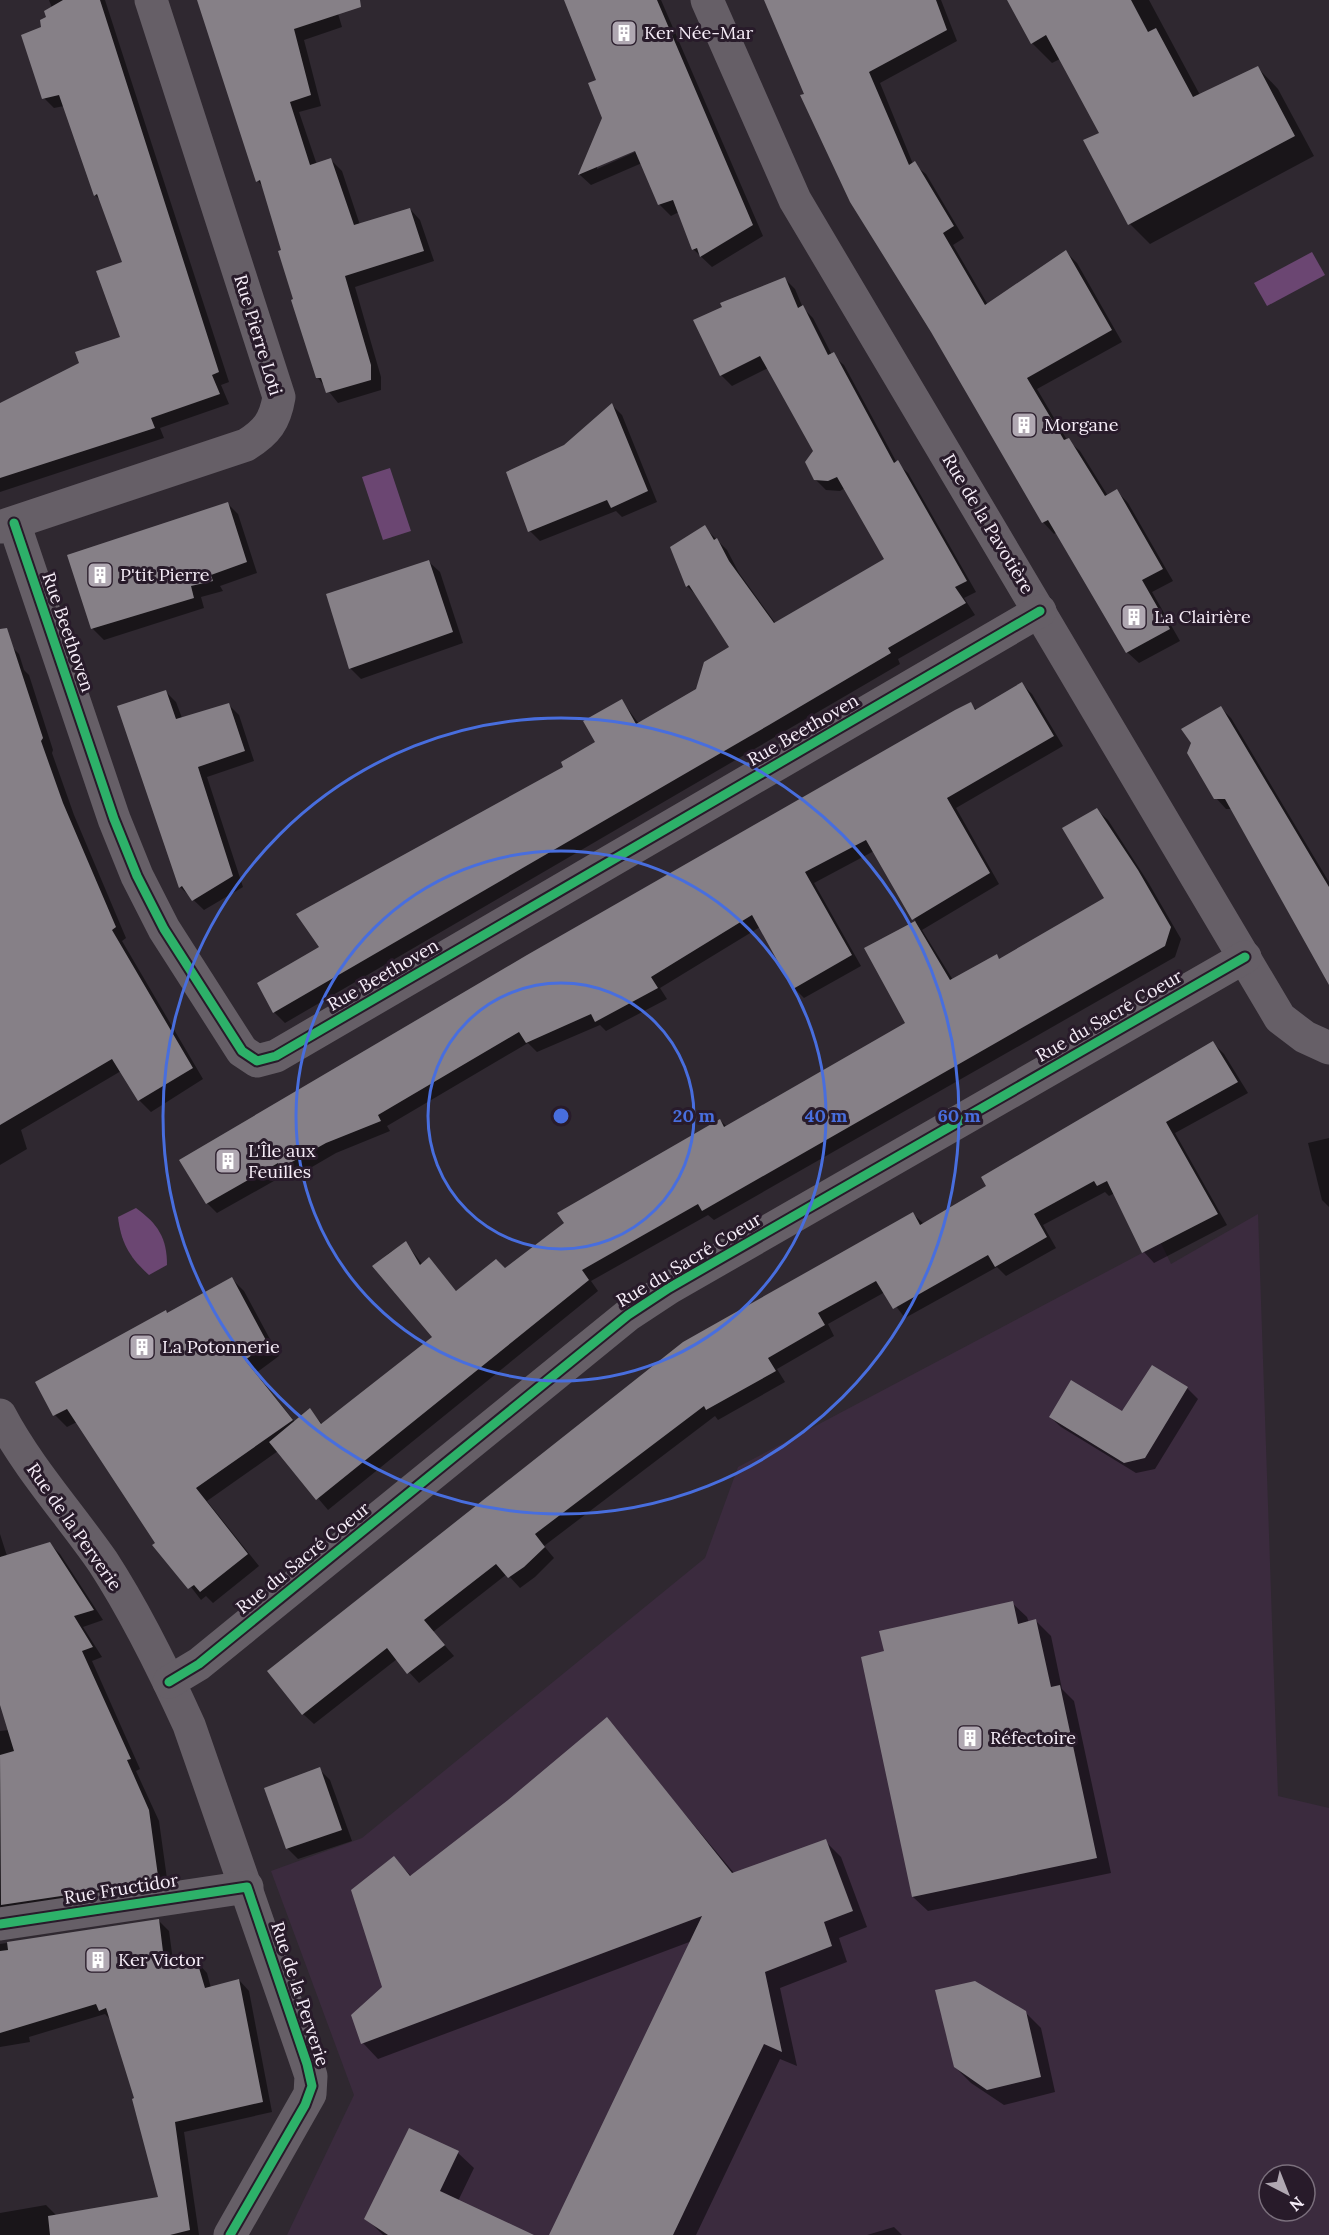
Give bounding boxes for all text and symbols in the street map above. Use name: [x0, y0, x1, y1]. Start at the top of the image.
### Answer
building icon: Ker Née-Mar: [609, 18, 639, 48]
place label: Ker Née-Mar: [644, 21, 754, 44]
street label: Rue Pierre Loti: [229, 272, 288, 398]
building icon: Morgane: [1009, 410, 1039, 440]
place label: Morgane: [1044, 413, 1119, 436]
street label: Rue de la Pavotière: [938, 450, 1039, 598]
building icon: P'tit Pierre: [85, 560, 115, 590]
place label: P'tit Pierre: [120, 563, 210, 586]
street label: Rue Beethoven: [37, 569, 100, 695]
building icon: La Clairière: [1119, 602, 1149, 632]
place label: La Clairière: [1154, 605, 1251, 628]
street label: Rue Beethoven: [743, 688, 863, 771]
street label: Rue Beethoven: [323, 933, 443, 1016]
street label: Rue du Sacré Coeur: [1031, 964, 1186, 1067]
text: 20 m: [673, 1104, 716, 1127]
text: 40 m: [805, 1104, 848, 1127]
text: 60 m: [937, 1104, 981, 1127]
centre of rings: [551, 1106, 571, 1126]
place label: L'Île aux Feuilles: [248, 1139, 316, 1183]
building icon: L'Île aux Feuilles: [213, 1146, 243, 1176]
street label: Rue du Sacré Coeur: [612, 1207, 766, 1312]
building icon: La Potonnerie: [127, 1332, 157, 1362]
place label: La Potonnerie: [162, 1335, 280, 1358]
street label: Rue de la Perverie: [22, 1458, 127, 1595]
street label: Rue du Sacré Coeur: [231, 1496, 374, 1619]
building icon: Réfectoire: [955, 1723, 985, 1753]
place label: Réfectoire: [990, 1726, 1076, 1749]
street label: Rue Fructidor: [62, 1868, 180, 1909]
street label: Rue de la Perverie: [266, 1919, 335, 2069]
building icon: Ker Victor: [83, 1945, 113, 1975]
place label: Ker Victor: [118, 1948, 204, 1971]
north arrow: [1257, 2163, 1317, 2223]
text: N: [1286, 2193, 1308, 2216]

